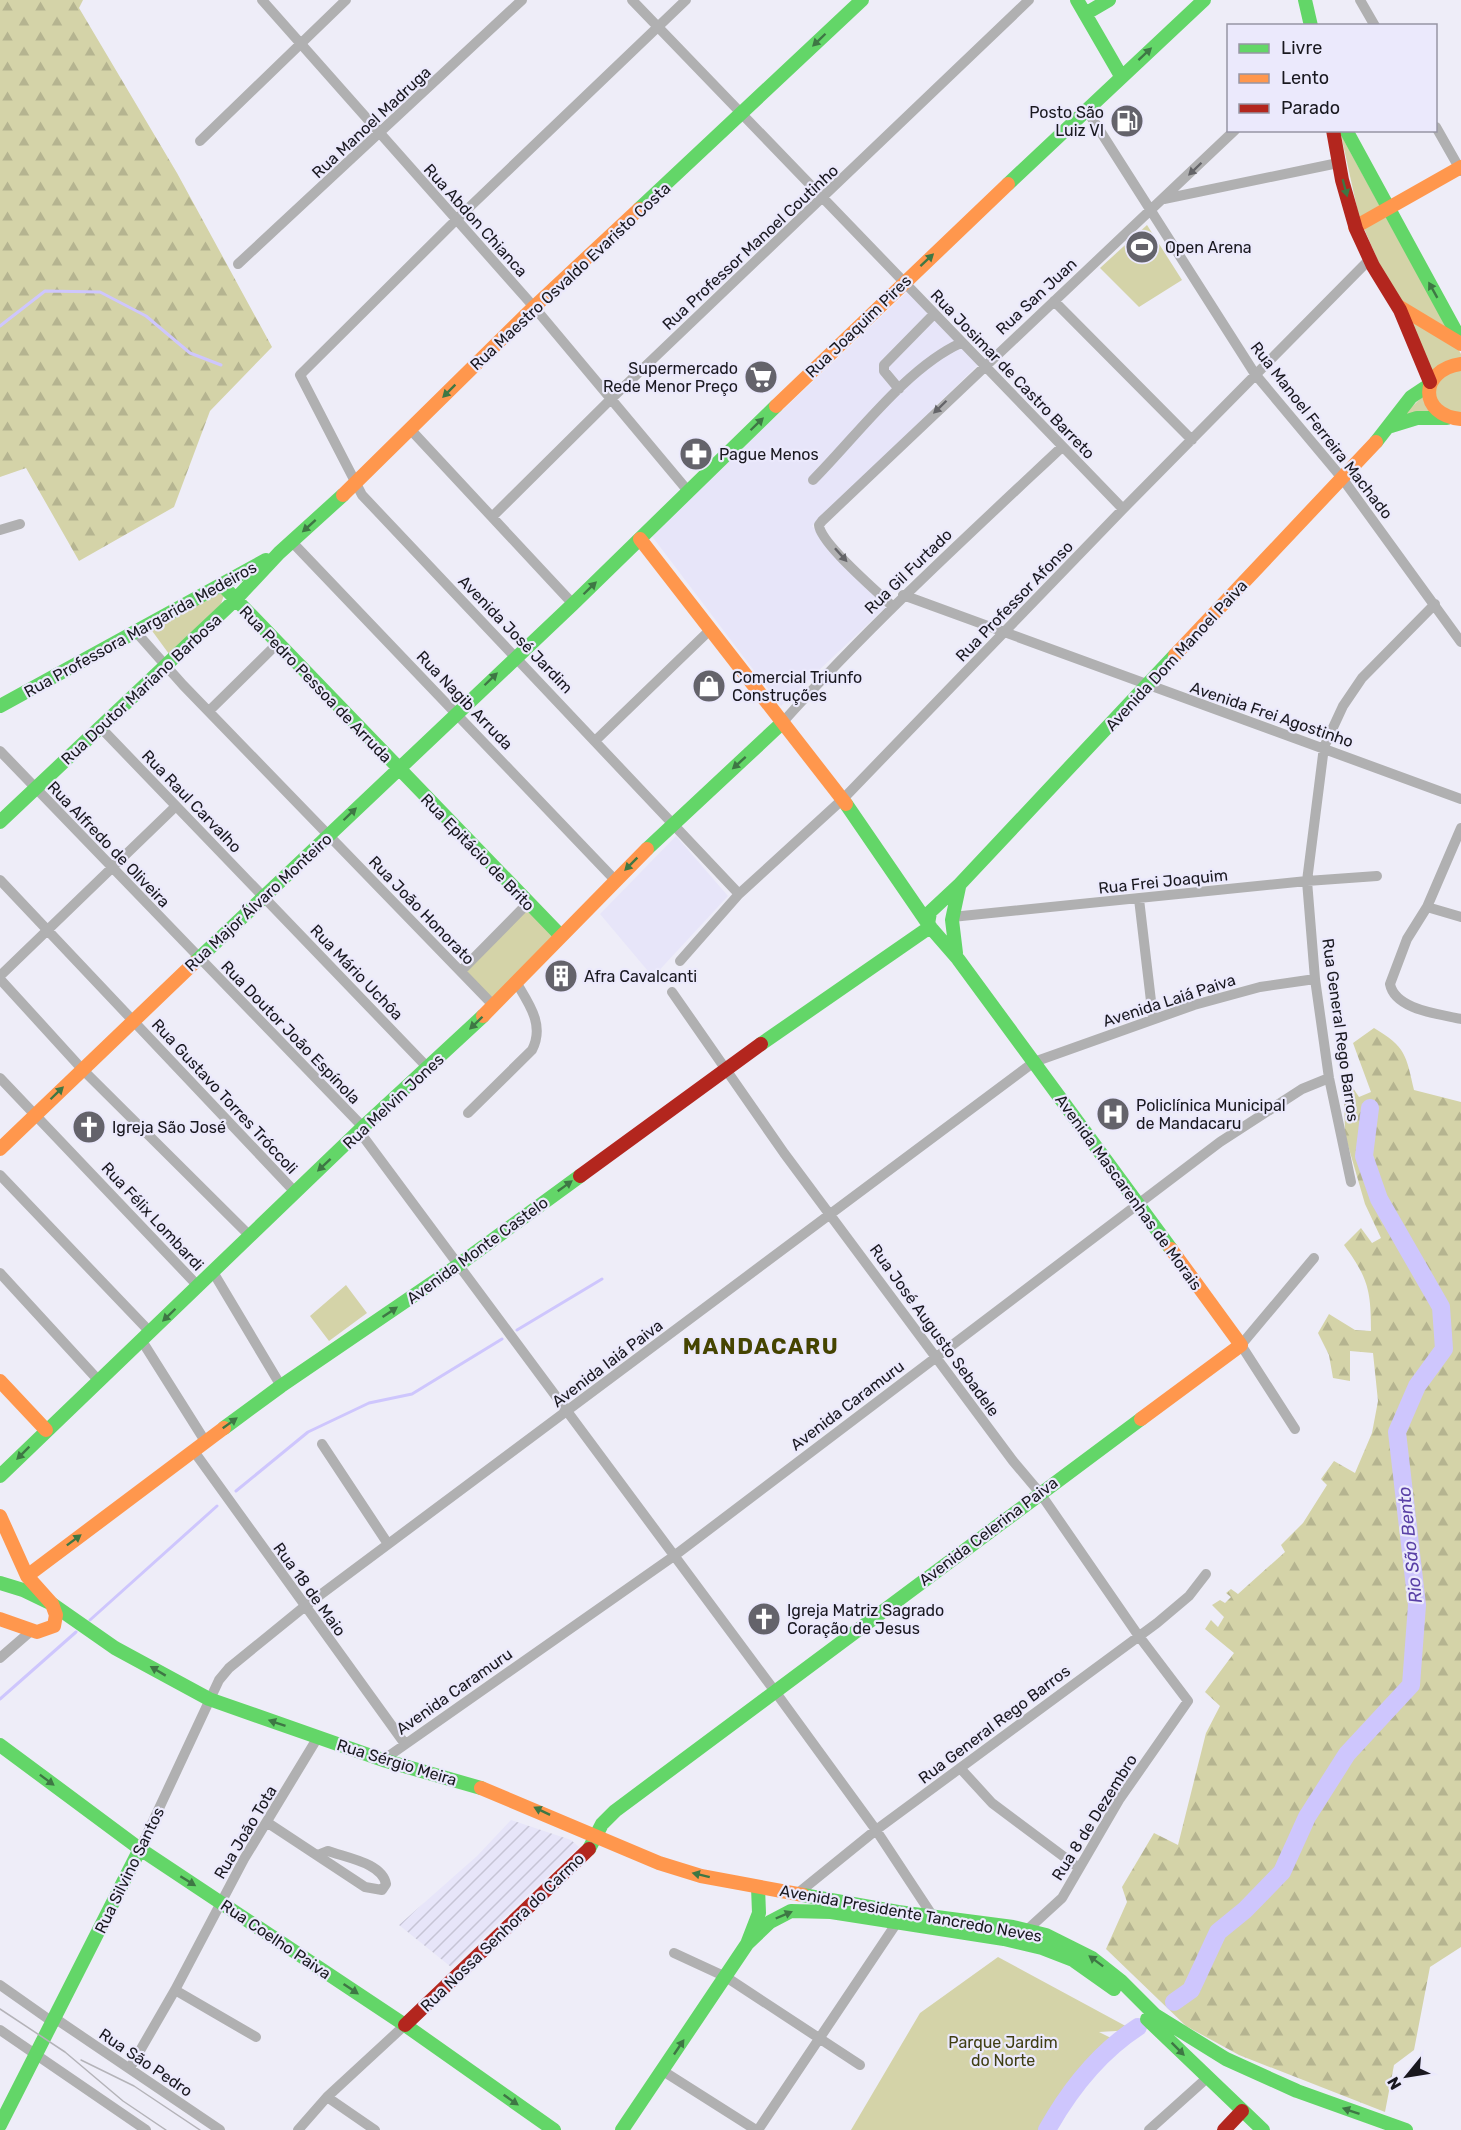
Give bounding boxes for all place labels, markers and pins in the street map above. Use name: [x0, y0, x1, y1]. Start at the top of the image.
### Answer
place label: Posto São Luiz VI: [1029, 103, 1104, 140]
fuel station icon: Posto São Luiz VI: [1109, 103, 1145, 139]
sports icon: Open Arena: [1124, 229, 1160, 265]
place label: Open Arena: [1165, 238, 1252, 257]
place label: Supermercado Rede Menor Preço: [603, 359, 738, 396]
supermarket icon: Supermercado Rede Menor Preço: [743, 359, 779, 395]
pharmacy icon: Pague Menos: [678, 436, 714, 472]
place label: Pague Menos: [719, 445, 819, 464]
shop icon: Comercial Triunfo Construções: [691, 668, 727, 704]
place label: Comercial Triunfo Construções: [732, 668, 862, 705]
building icon: Afra Cavalcanti: [543, 958, 579, 994]
place label: Afra Cavalcanti: [584, 967, 697, 986]
hospital icon: Policlínica Municipal de Mandacaru: [1095, 1096, 1131, 1132]
place label: Policlínica Municipal de Mandacaru: [1136, 1096, 1286, 1133]
church icon: Igreja São José: [71, 1109, 107, 1145]
place label: Igreja São José: [112, 1118, 226, 1137]
church icon: Igreja Matriz Sagrado Coração de Jesus: [746, 1601, 782, 1637]
place label: Igreja Matriz Sagrado Coração de Jesus: [787, 1601, 944, 1638]

